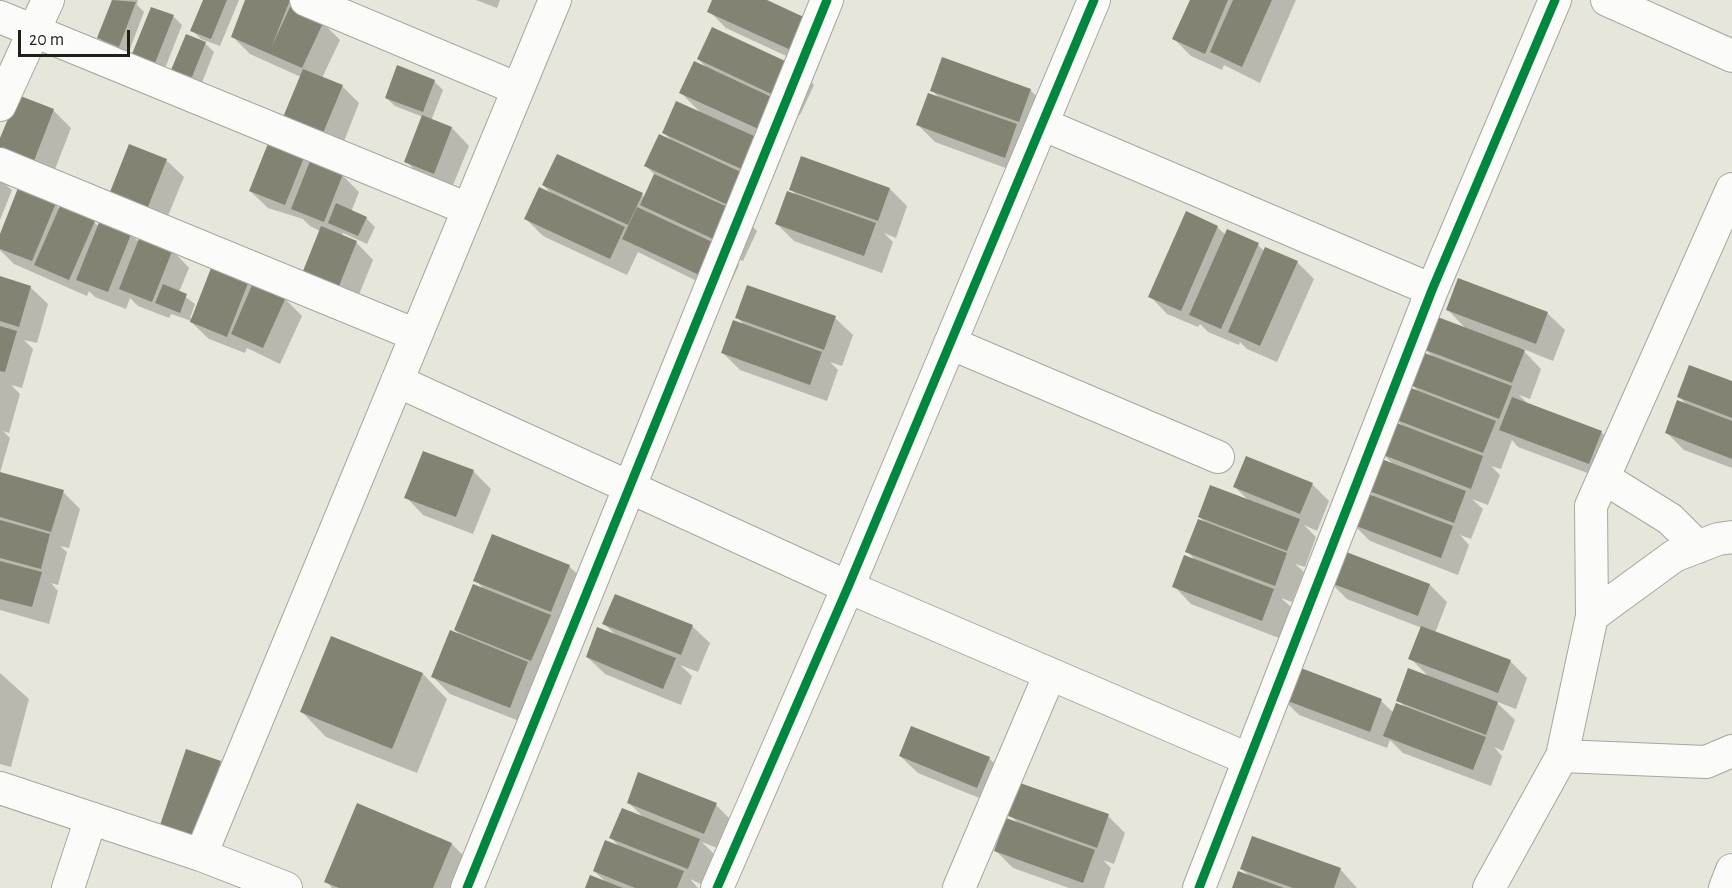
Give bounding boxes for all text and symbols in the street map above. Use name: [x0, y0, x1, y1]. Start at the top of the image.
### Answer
scale bar: [21, 18, 134, 56]
text: 20 m: [29, 31, 64, 49]

